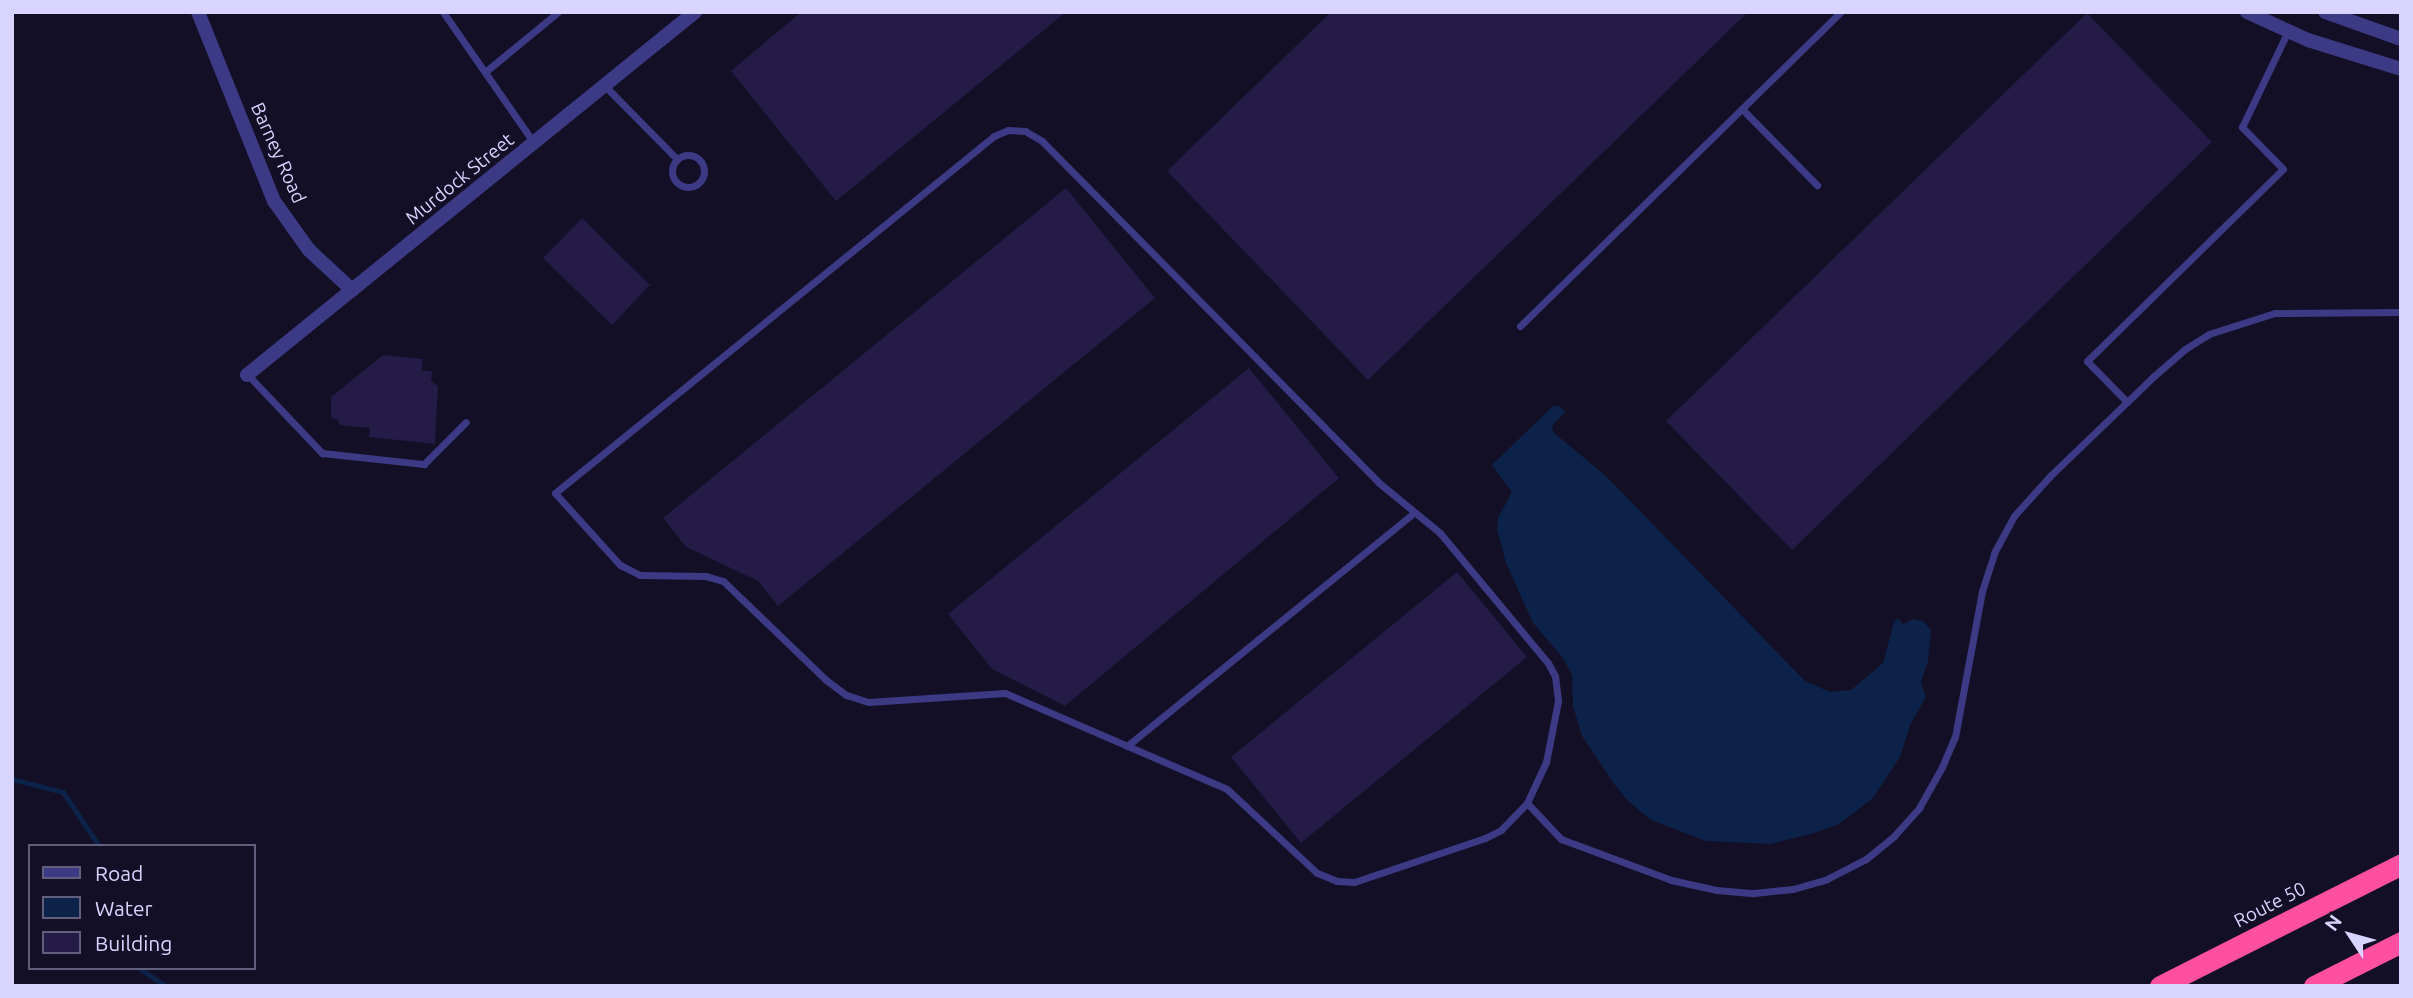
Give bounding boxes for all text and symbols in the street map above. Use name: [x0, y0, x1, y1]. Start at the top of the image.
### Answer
street label: Barney Road: [246, 99, 310, 207]
street label: Murdock Street: [401, 128, 519, 230]
legend: [28, 844, 256, 970]
text: Road: [95, 861, 143, 885]
street label: Route 50: [2230, 877, 2310, 933]
text: Water: [95, 896, 153, 920]
north arrow: [2315, 900, 2385, 970]
text: N: [2320, 910, 2346, 935]
text: Building: [95, 931, 172, 955]

